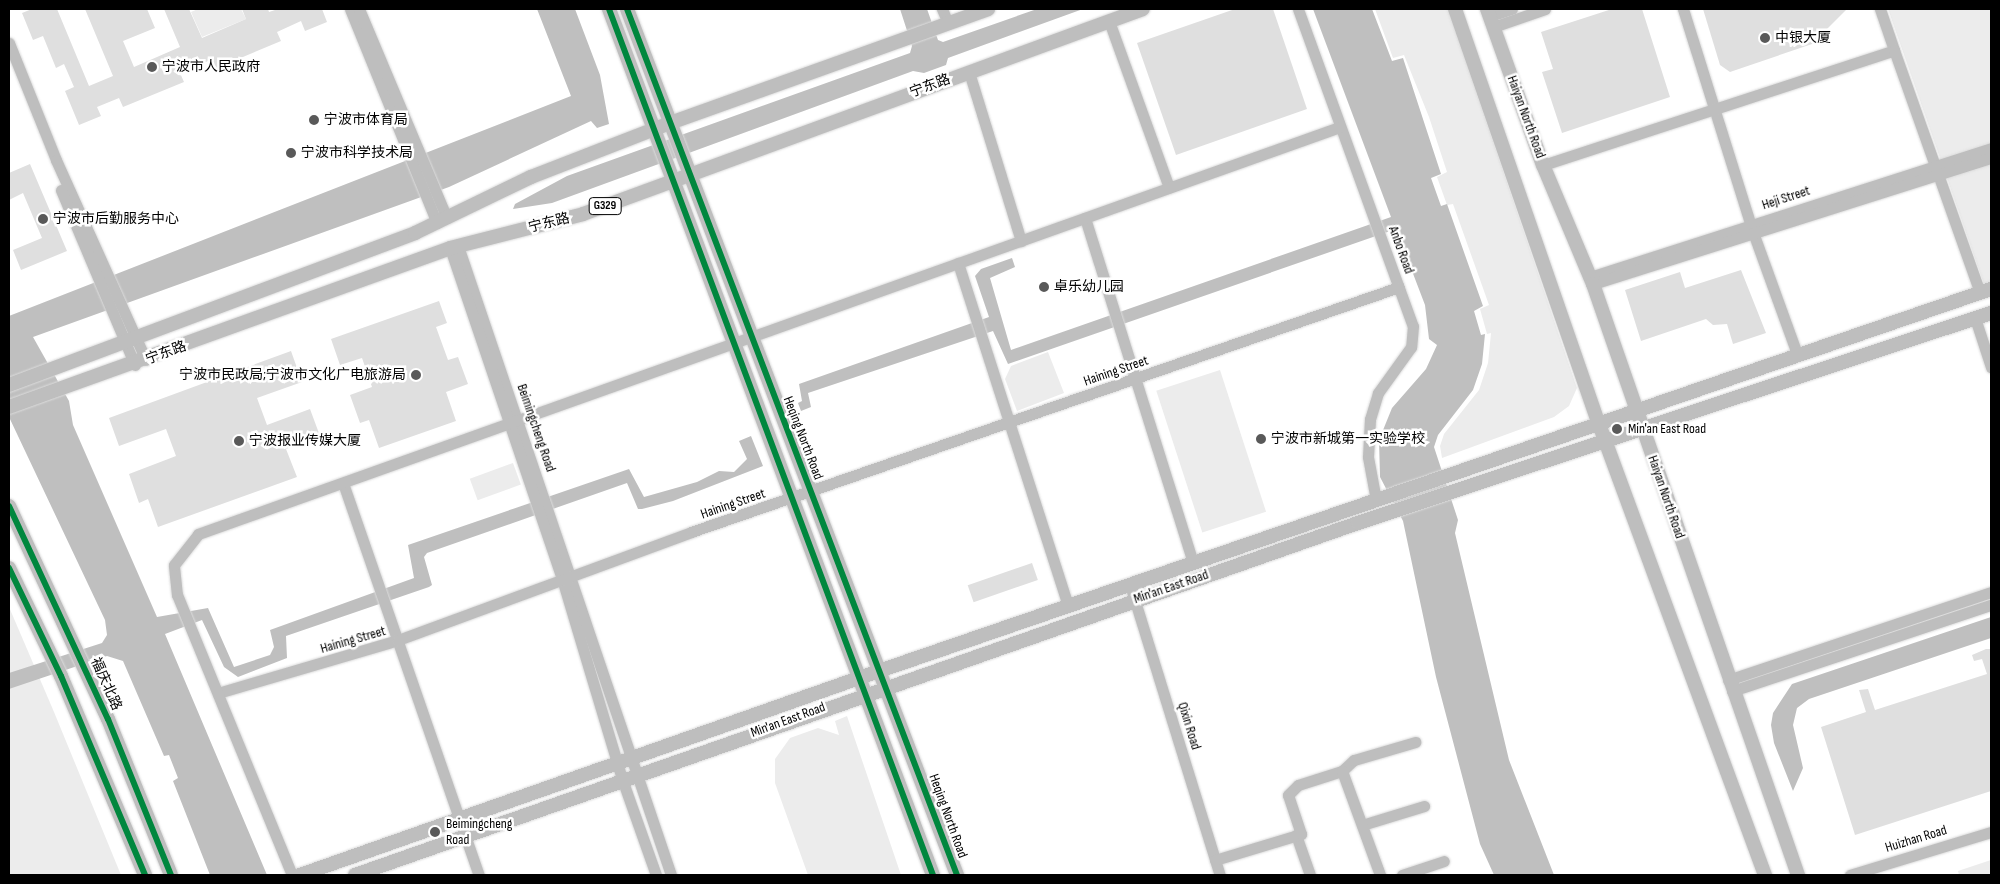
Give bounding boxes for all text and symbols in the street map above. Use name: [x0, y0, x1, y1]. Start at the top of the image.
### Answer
place label: 中银大厦: [1775, 30, 1831, 46]
marker: 中银大厦: [1759, 32, 1771, 44]
place label: 宁波市人民政府: [162, 59, 260, 75]
marker: 宁波市人民政府: [146, 61, 158, 73]
street label: 宁东路: [907, 71, 953, 101]
street label: Haiyan North Road: [1503, 73, 1549, 161]
place label: 宁波市体育局: [324, 112, 408, 128]
marker: 宁波市体育局: [308, 114, 320, 126]
place label: 宁波市科学技术局: [301, 145, 413, 161]
marker: 宁波市科学技术局: [285, 147, 297, 159]
street label: Heji Street: [1760, 182, 1812, 214]
road number: G329: [588, 197, 622, 216]
street label: 宁东路: [527, 210, 571, 236]
place label: 宁波市后勤服务中心: [53, 211, 179, 227]
marker: 宁波市后勤服务中心: [37, 213, 49, 225]
street label: Anbo Road: [1385, 224, 1417, 276]
place label: 卓乐幼儿园: [1054, 279, 1124, 295]
marker: 卓乐幼儿园: [1038, 281, 1050, 293]
street label: 宁东路: [143, 338, 189, 368]
street label: Haining Street: [1082, 352, 1150, 390]
place label: 宁波市民政局;宁波市文化广电旅游局: [179, 367, 406, 383]
marker: 宁波市民政局;宁波市文化广电旅游局: [410, 369, 422, 381]
street label: Beimingcheng Road: [513, 382, 559, 474]
street label: Heqing North Road: [779, 394, 827, 482]
place label: Min'an East Road: [1628, 421, 1706, 437]
marker: Min'an East Road: [1610, 422, 1624, 436]
place label: 宁波市新城第一实验学校: [1271, 431, 1425, 447]
place label: 宁波报业传媒大厦: [249, 433, 361, 449]
marker: 宁波市新城第一实验学校: [1255, 433, 1267, 445]
marker: 宁波报业传媒大厦: [233, 435, 245, 447]
street label: Haiyan North Road: [1644, 453, 1688, 541]
street label: Haining Street: [699, 485, 767, 523]
street label: Min'an East Road: [1131, 566, 1211, 608]
street label: Haining Street: [318, 623, 388, 657]
street label: 福庆北路: [87, 655, 125, 713]
street label: Min'an East Road: [748, 699, 828, 741]
street label: Qixin Road: [1174, 700, 1204, 752]
street label: Heqing North Road: [925, 772, 971, 860]
place label: Beimingcheng Road: [446, 816, 512, 849]
street label: Huizhan Road: [1883, 822, 1949, 856]
marker: Beimingcheng Road: [428, 825, 442, 839]

